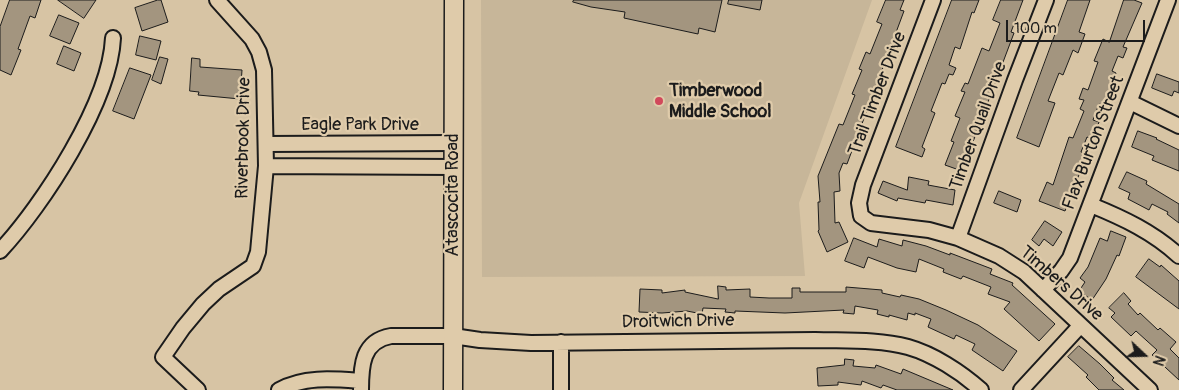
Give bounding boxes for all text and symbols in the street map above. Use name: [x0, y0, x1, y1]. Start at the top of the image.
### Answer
scale bar: [1009, 10, 1148, 42]
text: 100 m: [1014, 19, 1057, 38]
street label: Trail Timber Drive: [844, 29, 912, 159]
street label: Timber Quail Drive: [946, 59, 1012, 193]
street label: Flax Burton Street: [1059, 73, 1129, 213]
street label: Riverbrook Drive: [232, 77, 256, 199]
place label: Timberwood Middle School: [669, 80, 772, 122]
marker: Timberwood Middle School: [653, 95, 665, 107]
street label: Eagle Park Drive: [301, 114, 419, 136]
street label: Atascocita Road: [442, 133, 464, 257]
street label: Timbers Drive: [1015, 242, 1107, 326]
street label: Droitwich Drive: [621, 310, 735, 334]
north arrow: [1119, 330, 1169, 380]
text: N: [1149, 353, 1168, 368]

